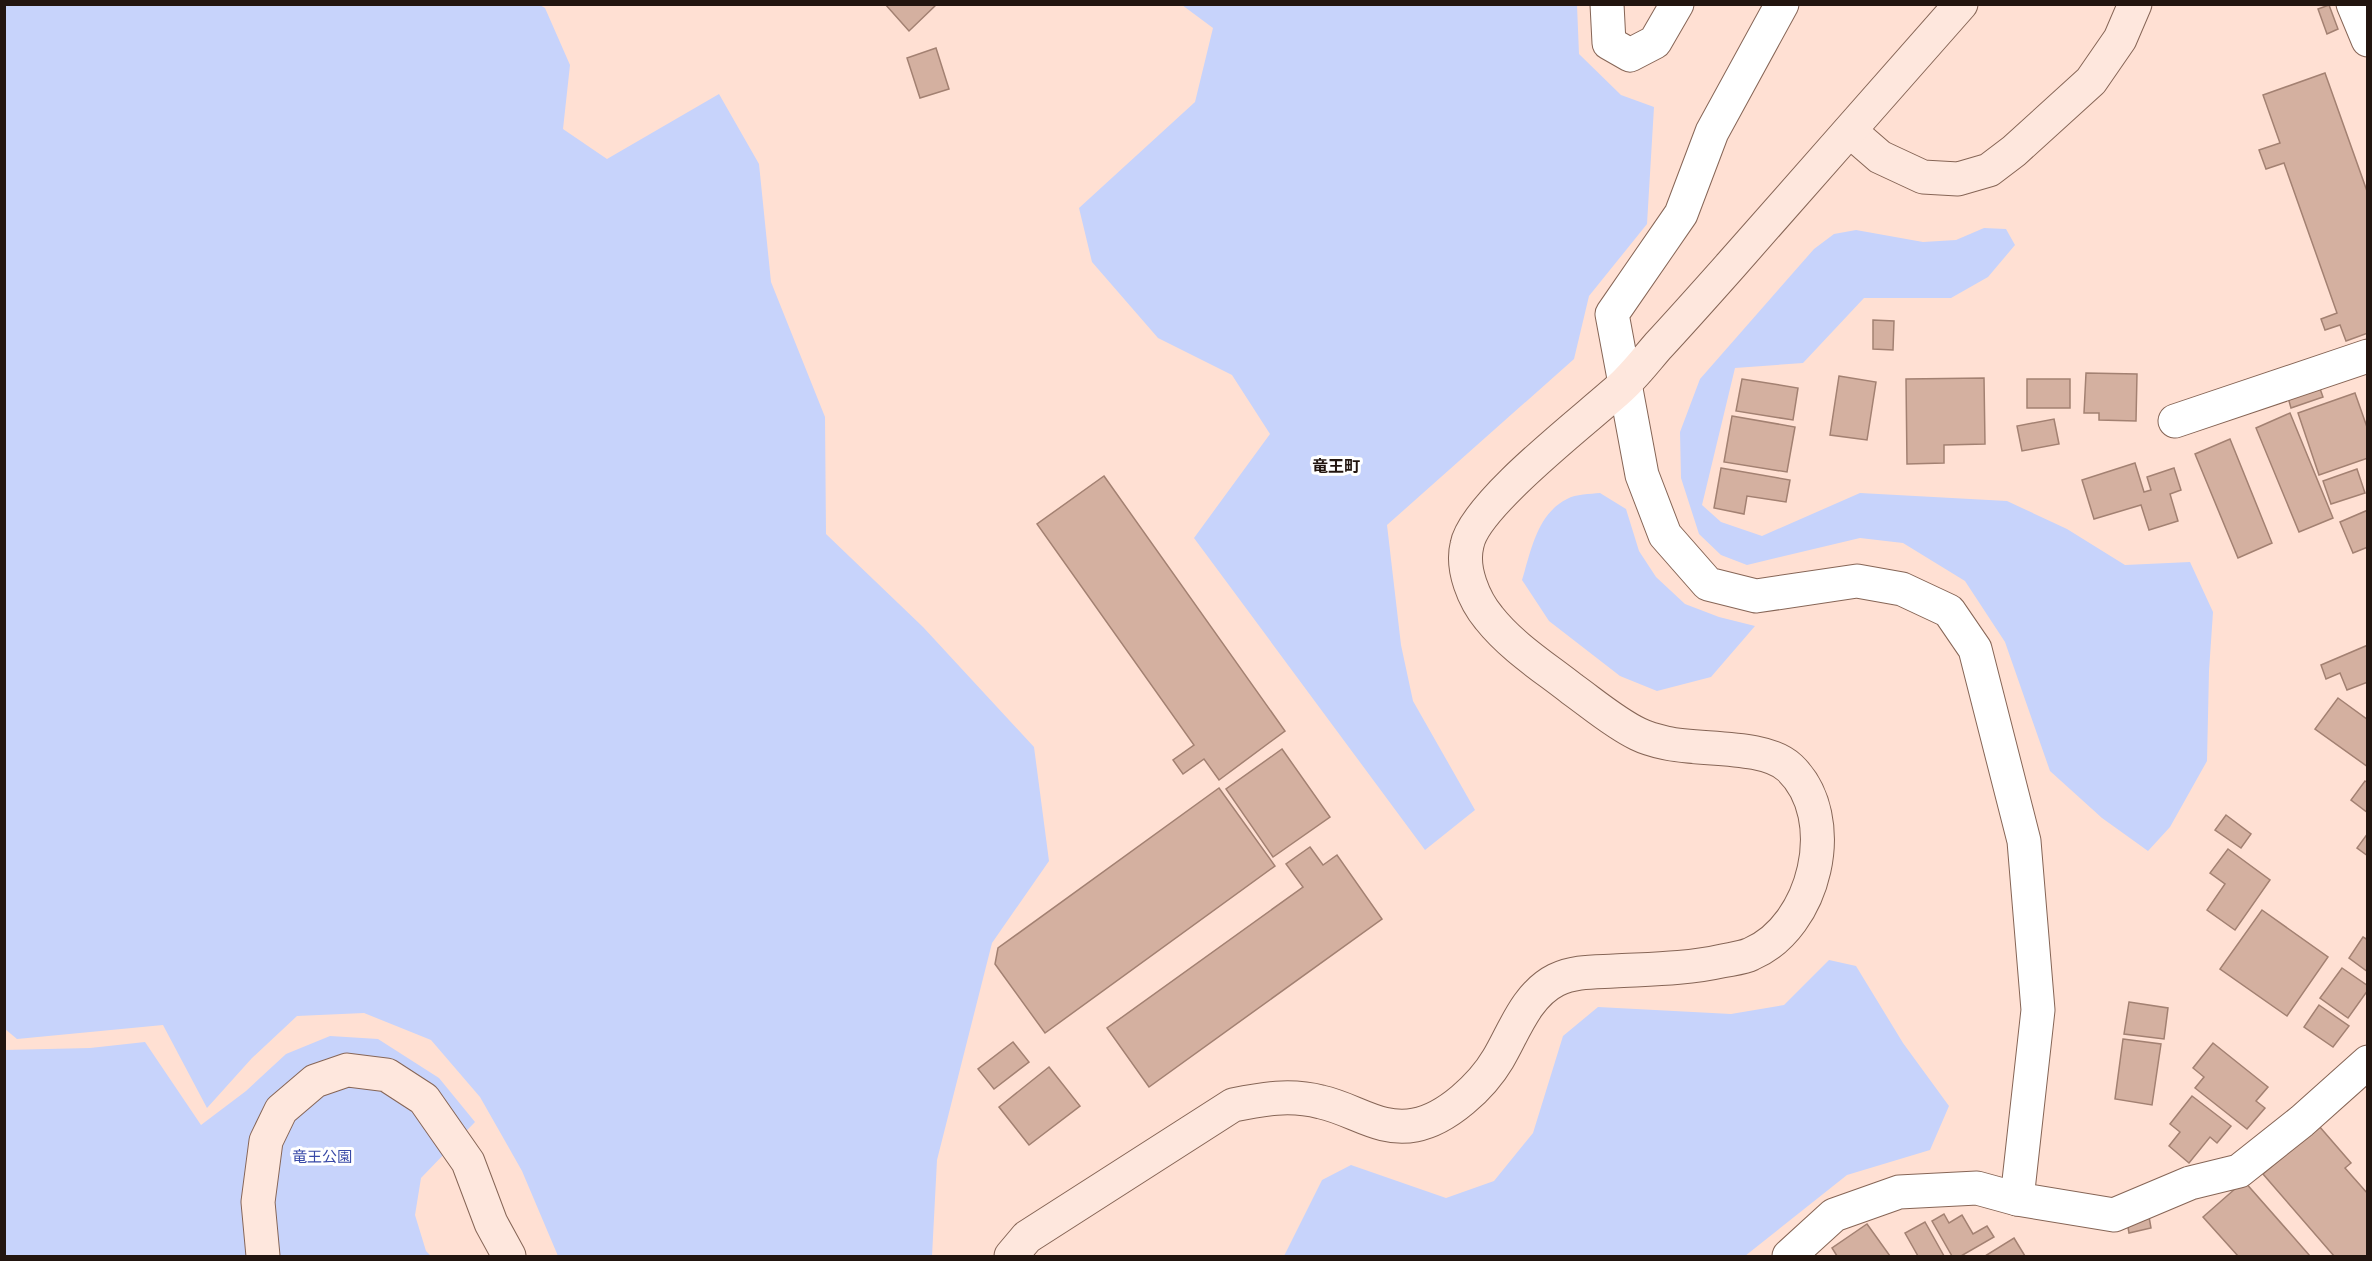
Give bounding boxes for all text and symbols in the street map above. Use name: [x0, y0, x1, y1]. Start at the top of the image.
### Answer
district label: 竜王町: [1312, 456, 1360, 476]
park label: 竜王公園: [292, 1147, 352, 1165]

